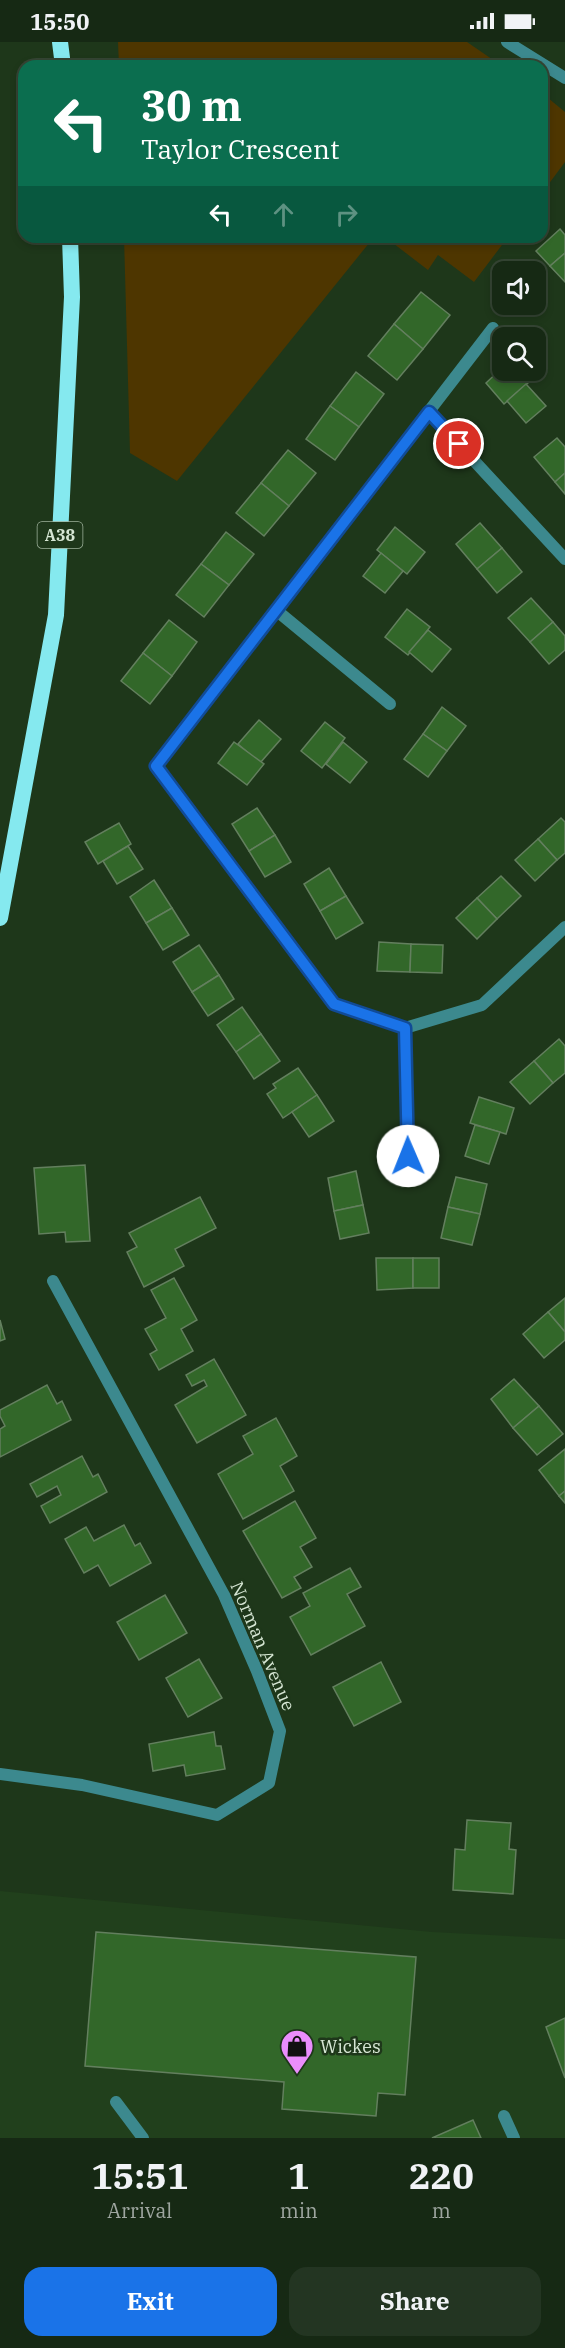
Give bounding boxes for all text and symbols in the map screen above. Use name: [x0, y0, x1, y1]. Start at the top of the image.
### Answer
text: 15:50: [30, 7, 89, 36]
text: 30 m: [141, 78, 242, 133]
icon: left: [42, 84, 120, 162]
text: Taylor Crescent: [141, 131, 340, 166]
icon: left: [204, 198, 237, 231]
icon: ahead: [267, 198, 300, 231]
icon: right: [330, 198, 363, 231]
map controls: [492, 261, 546, 381]
button: sound: [492, 261, 546, 315]
button: search: [492, 327, 546, 381]
pin: [433, 418, 484, 469]
icon: arrive: [442, 427, 475, 460]
road number: A38: [38, 522, 82, 548]
position arrow: [376, 1124, 440, 1188]
street label: Norman Avenue: [225, 1578, 301, 1714]
shop icon: Wickes: [279, 2028, 315, 2075]
place label: Wickes: [320, 2035, 381, 2058]
text: 15:51: [91, 2152, 188, 2199]
text: 1: [288, 2152, 310, 2199]
text: 220: [409, 2152, 474, 2199]
text: Arrival: [107, 2197, 172, 2224]
text: min: [280, 2197, 318, 2224]
text: m: [432, 2197, 451, 2224]
button: Exit: [24, 2267, 277, 2336]
button: Share: [289, 2267, 541, 2336]

